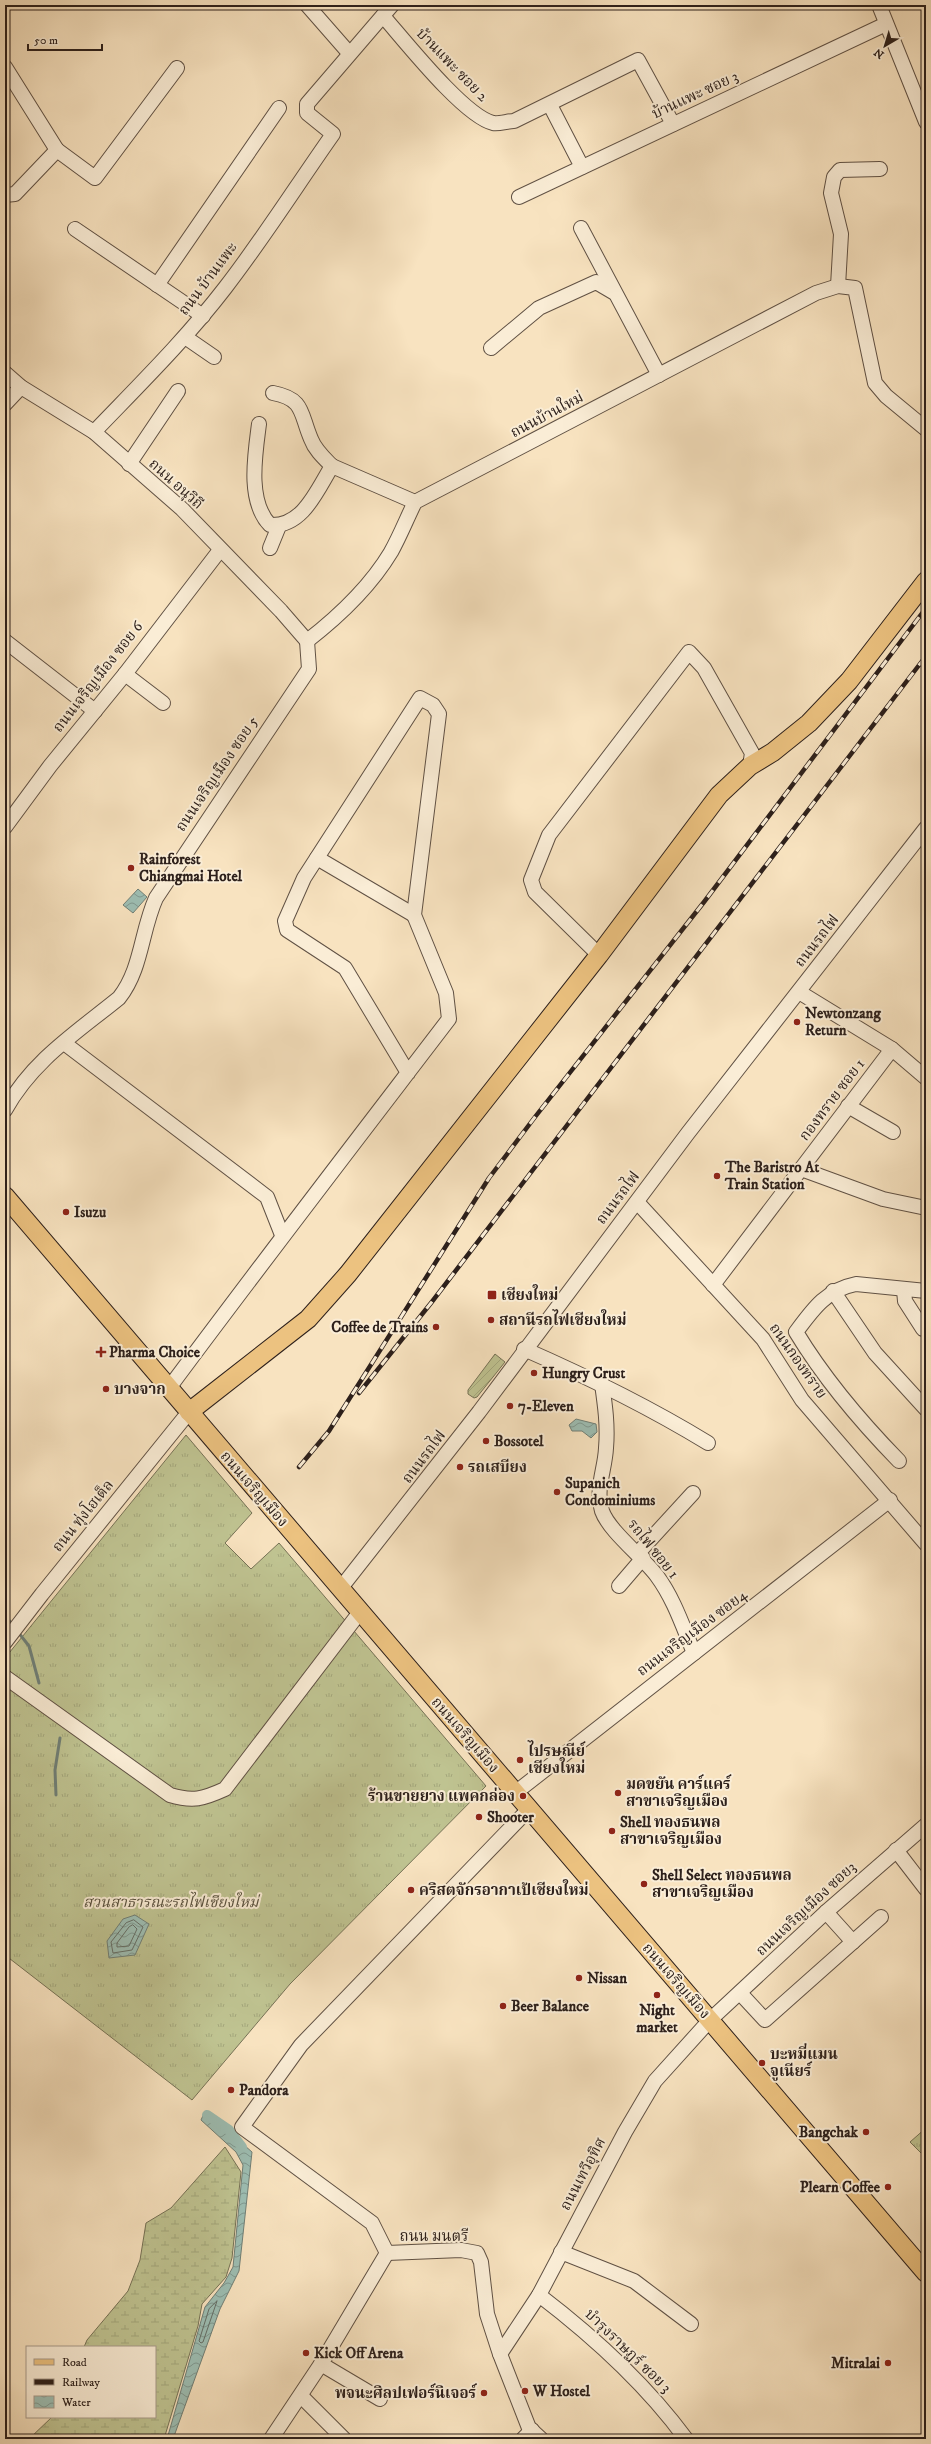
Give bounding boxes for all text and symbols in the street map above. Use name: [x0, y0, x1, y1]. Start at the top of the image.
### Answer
street label: บ้านแพะ ซอย 2: [412, 24, 492, 106]
scale bar: [28, 26, 102, 52]
north arrow: [865, 26, 905, 66]
text: 50 m: [34, 33, 58, 48]
text: N: [872, 45, 887, 61]
street label: บ้านแพะ ซอย 3: [649, 67, 741, 123]
street label: ถนน บ้านแพะ: [174, 239, 242, 319]
street label: ถนนบ้านใหม่: [506, 386, 587, 442]
street label: ถนน อนุวิถี: [144, 454, 207, 514]
street label: ถนนเจริญเมือง ซอย 6: [49, 617, 148, 736]
street label: ถนนเจริญเมือง ซอย 5: [171, 712, 263, 835]
place label: Rainforest Chiangmai Hotel: [139, 850, 243, 886]
marker: Rainforest Chiangmai Hotel: [126, 863, 136, 873]
street label: ถนนรถไฟ: [789, 910, 843, 971]
place label: Newtonzang Return: [805, 1004, 881, 1040]
marker: Newtonzang Return: [792, 1017, 802, 1027]
street label: กองทราย ซอย 1: [795, 1055, 869, 1145]
place label: The Baristro At Train Station: [724, 1158, 819, 1194]
street label: ถนนรถไฟ: [590, 1166, 644, 1228]
marker: The Baristro At Train Station: [712, 1171, 722, 1181]
place label: Isuzu: [74, 1203, 107, 1222]
marker: Isuzu: [61, 1207, 71, 1217]
place label: เชียงใหม่: [501, 1284, 558, 1305]
marker: เชียงใหม่: [486, 1289, 498, 1301]
place label: สถานีรถไฟเชียงใหม่: [499, 1309, 627, 1330]
marker: สถานีรถไฟเชียงใหม่: [486, 1315, 496, 1325]
place label: Coffee de Trains: [331, 1318, 428, 1337]
street label: ถนนกองทราย: [765, 1320, 831, 1402]
marker: Coffee de Trains: [431, 1322, 441, 1332]
place label: Pharma Choice: [109, 1343, 201, 1362]
marker: Pharma Choice: [96, 1347, 106, 1357]
place label: Hungry Crust: [542, 1364, 625, 1383]
marker: Hungry Crust: [529, 1368, 539, 1378]
place label: บางจาก: [114, 1380, 166, 1399]
marker: บางจาก: [101, 1384, 111, 1394]
place label: 7-Eleven: [518, 1397, 574, 1416]
marker: 7-Eleven: [505, 1401, 515, 1411]
street label: ถนนรถไฟ: [396, 1425, 450, 1487]
place label: Bossotel: [494, 1432, 544, 1451]
marker: Bossotel: [481, 1436, 491, 1446]
street label: ถนนเจริญเมือง: [216, 1447, 292, 1531]
place label: รถเสบียง: [468, 1458, 527, 1477]
marker: รถเสบียง: [455, 1462, 465, 1472]
place label: Supanich Condominiums: [565, 1474, 655, 1510]
street label: ถนน ทุ่งโฮเต็ล: [47, 1475, 119, 1557]
marker: Supanich Condominiums: [552, 1487, 562, 1497]
street label: รถไฟ ซอย 1: [623, 1514, 684, 1583]
street label: ถนนเจริญเมือง ซอย4: [633, 1585, 751, 1681]
street label: ถนนเจริญเมือง: [427, 1693, 503, 1777]
place label: ไปรษณีย์ เชียงใหม่: [527, 1740, 586, 1778]
marker: ไปรษณีย์ เชียงใหม่: [515, 1755, 525, 1765]
place label: มดขยัน คาร์แคร์ สาขาเจริญเมือง: [626, 1774, 732, 1811]
place label: ร้านขายยาง แพคกล่อง: [368, 1787, 515, 1806]
marker: มดขยัน คาร์แคร์ สาขาเจริญเมือง: [613, 1788, 623, 1798]
marker: ร้านขายยาง แพคกล่อง: [518, 1791, 528, 1801]
place label: Shooter: [487, 1808, 534, 1827]
marker: Shooter: [474, 1812, 484, 1822]
place label: Shell ทองธนพล สาขาเจริญเมือง: [620, 1813, 722, 1849]
marker: Shell ทองธนพล สาขาเจริญเมือง: [607, 1826, 617, 1836]
street label: ถนนเจริญเมือง ซอย3: [752, 1858, 860, 1960]
place label: Shell Select ทองธนพล สาขาเจริญเมือง: [652, 1866, 792, 1902]
place label: คริสตจักรอากาเป้เชียงใหม่: [419, 1879, 588, 1900]
marker: Shell Select ทองธนพล สาขาเจริญเมือง: [639, 1879, 649, 1889]
marker: คริสตจักรอากาเป้เชียงใหม่: [406, 1885, 416, 1895]
park label: สวนสาธารณะรถไฟเชียงใหม่: [83, 1891, 261, 1912]
street label: ถนนเจริญเมือง: [638, 1939, 714, 2023]
place label: Nissan: [587, 1969, 627, 1988]
marker: Nissan: [574, 1973, 584, 1983]
marker: Night market: [652, 1990, 662, 2000]
place label: Beer Balance: [511, 1997, 590, 2016]
marker: Beer Balance: [498, 2001, 508, 2011]
place label: Night market: [636, 2001, 678, 2037]
place label: บะหมี่แมน จูเนียร์: [770, 2043, 838, 2081]
marker: บะหมี่แมน จูเนียร์: [757, 2058, 767, 2068]
place label: Pandora: [239, 2081, 289, 2100]
marker: Pandora: [226, 2085, 236, 2095]
place label: Bangchak: [799, 2123, 859, 2142]
marker: Bangchak: [861, 2127, 871, 2137]
street label: ถนนเทวีอุทิศ: [556, 2134, 611, 2214]
place label: Plearn Coffee: [800, 2178, 881, 2197]
marker: Plearn Coffee: [883, 2182, 893, 2192]
street label: ถนน มนตรี: [400, 2227, 468, 2246]
street label: บำรุงราษฏร์ ซอย 3: [580, 2304, 676, 2398]
place label: Kick Off Arena: [314, 2344, 404, 2363]
legend: [26, 2346, 156, 2418]
marker: Kick Off Arena: [301, 2348, 311, 2358]
place label: Mitralai: [831, 2354, 880, 2373]
text: Road: [62, 2355, 87, 2370]
marker: Mitralai: [883, 2358, 893, 2368]
text: Railway: [62, 2375, 100, 2390]
place label: W Hostel: [532, 2382, 591, 2401]
place label: พจนะศิลปเฟอร์นิเจอร์: [335, 2383, 478, 2403]
marker: W Hostel: [520, 2386, 530, 2396]
marker: พจนะศิลปเฟอร์นิเจอร์: [479, 2388, 489, 2398]
text: Water: [61, 2395, 91, 2410]

